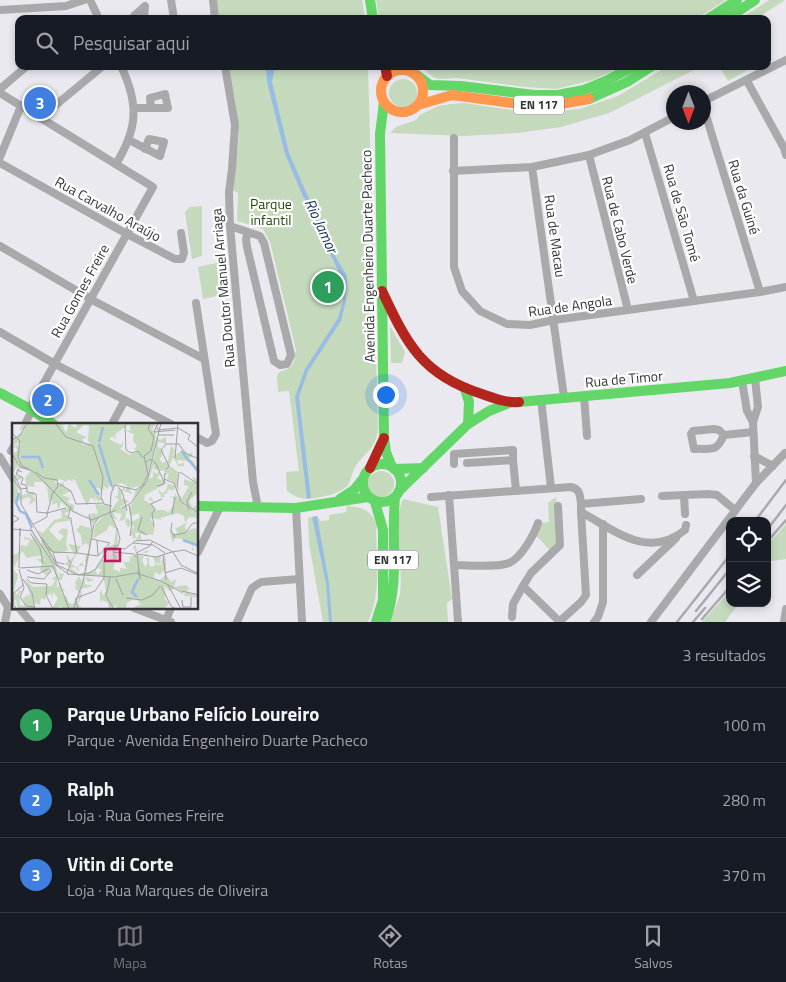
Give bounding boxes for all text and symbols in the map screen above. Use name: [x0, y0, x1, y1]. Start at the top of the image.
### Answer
search box: [15, 15, 771, 70]
text: Pesquisar aqui: [73, 28, 190, 57]
icon: search: [33, 29, 61, 57]
pin: 3: [24, 84, 56, 122]
north arrow: [666, 85, 711, 130]
road number: EN 117: [514, 96, 564, 114]
street label: Avenida Engenheiro Duarte Pacheco: [355, 150, 380, 362]
street label: Rua da Guiné: [723, 157, 766, 237]
street label: Rua de São Tomé: [658, 161, 706, 264]
street label: Rua Carvalho Araújo: [51, 171, 165, 246]
street label: Rua de Cabo Verde: [597, 174, 644, 286]
park label: Parque infantil: [250, 193, 292, 230]
street label: Rua de Macau: [539, 193, 572, 278]
water label: Rio Jamor: [299, 195, 345, 259]
street label: Rua Doutor Manuel Arriaga: [205, 208, 240, 368]
street label: Rua Gomes Freire: [45, 240, 114, 341]
pin: 1: [312, 268, 344, 306]
street label: Rua de Angola: [527, 289, 613, 322]
street label: Rua de Timor: [584, 365, 664, 392]
pin: 2: [32, 381, 64, 419]
your location: [373, 382, 399, 408]
inset map: [12, 423, 199, 610]
map controls: [726, 517, 771, 607]
button: locate: [726, 517, 771, 562]
road number: EN 117: [368, 550, 418, 570]
button: layers: [726, 562, 771, 607]
text: Por perto: [20, 639, 105, 671]
text: 3 resultados: [682, 643, 766, 667]
text: Parque Urbano Felício Loureiro: [67, 699, 319, 728]
text: 1: [32, 713, 40, 737]
text: 100 m: [722, 713, 766, 737]
text: Parque · Avenida Engenheiro Duarte Pacheco: [67, 728, 368, 752]
text: Ralph: [67, 774, 114, 803]
text: 2: [32, 788, 40, 812]
text: 280 m: [722, 788, 766, 812]
text: Loja · Rua Gomes Freire: [67, 803, 224, 827]
text: Vitin di Corte: [67, 849, 173, 878]
text: 3: [32, 863, 40, 887]
text: 370 m: [722, 863, 766, 887]
text: Loja · Rua Marques de Oliveira: [67, 878, 268, 902]
tab: Mapa: [113, 922, 147, 973]
tab: Rotas: [373, 922, 408, 973]
tab: Salvos: [634, 922, 673, 973]

